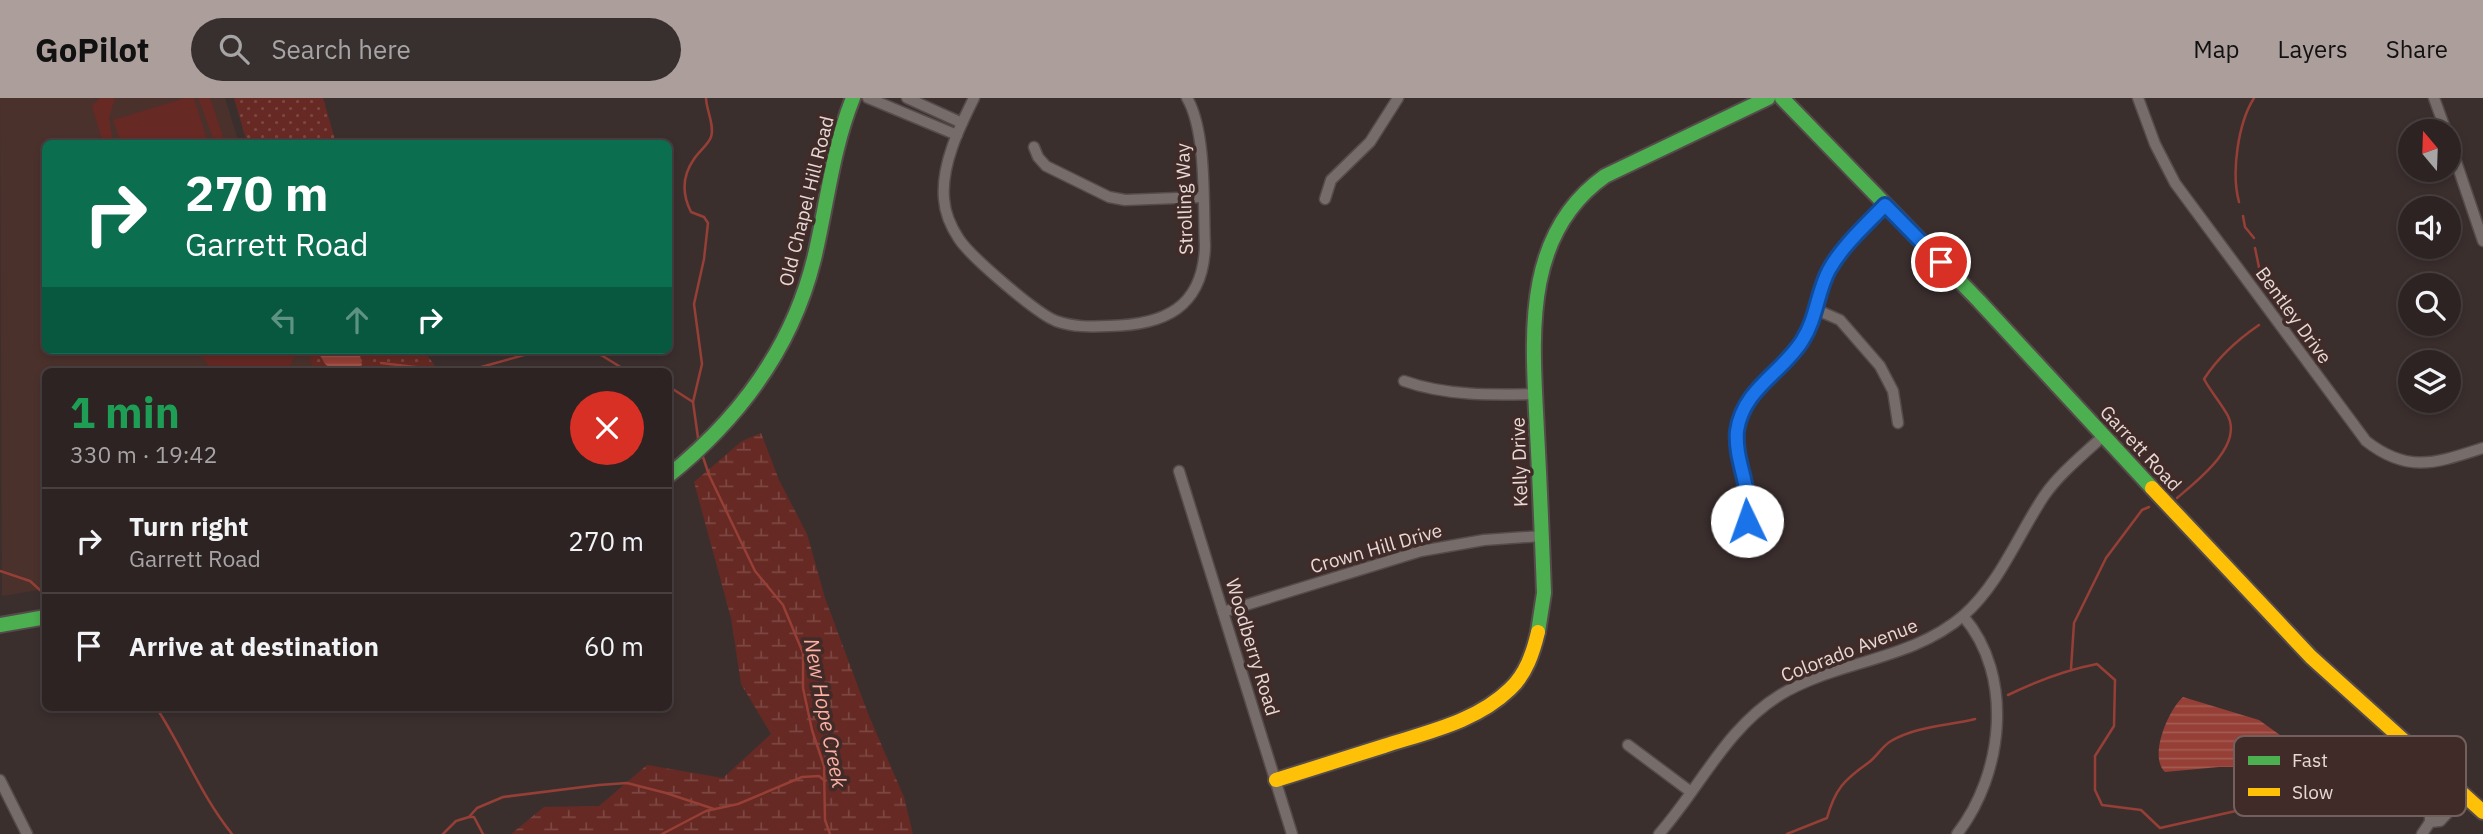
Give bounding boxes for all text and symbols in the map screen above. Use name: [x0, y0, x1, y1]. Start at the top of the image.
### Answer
search box: [191, 18, 681, 81]
text: GoPilot: [35, 28, 149, 71]
icon: search: [215, 30, 253, 68]
text: Search here: [271, 32, 411, 66]
text: Map: [2193, 33, 2240, 65]
text: Layers: [2278, 33, 2348, 65]
text: Share: [2386, 33, 2448, 65]
street label: Old Chapel Hill Road: [773, 113, 839, 289]
north arrow: [2398, 119, 2460, 182]
map controls: [2398, 119, 2461, 413]
street label: Strolling Way: [1170, 142, 1198, 255]
text: 270 m: [185, 161, 329, 224]
icon: right: [70, 168, 161, 259]
button: sound: [2398, 196, 2461, 259]
text: Garrett Road: [185, 223, 369, 265]
pin: [1911, 232, 1971, 292]
icon: arrive: [1922, 243, 1960, 281]
street label: Bentley Drive: [2251, 262, 2337, 368]
button: search: [2398, 273, 2461, 336]
icon: left: [265, 301, 303, 339]
icon: ahead: [338, 301, 376, 339]
icon: right: [411, 301, 449, 339]
button: layers: [2398, 350, 2461, 413]
text: 1 min: [70, 385, 180, 440]
button: close: [570, 391, 644, 465]
street label: Garrett Road: [2095, 400, 2187, 496]
street label: Kelly Drive: [1505, 417, 1533, 507]
text: 330 m · 19:42: [70, 439, 217, 469]
position arrow: [1710, 484, 1784, 558]
text: Turn right: [129, 509, 248, 543]
street label: Crown Hill Drive: [1307, 518, 1445, 578]
icon: right: [70, 522, 108, 560]
text: 270 m: [568, 524, 644, 558]
text: Garrett Road: [129, 543, 261, 573]
street label: Woodberry Road: [1221, 576, 1285, 718]
street label: Colorado Avenue: [1777, 613, 1921, 687]
icon: arrive: [70, 627, 108, 665]
text: Arrive at destination: [129, 629, 379, 663]
text: 60 m: [584, 629, 644, 663]
water label: New Hope Creek: [798, 636, 854, 791]
legend: [2234, 736, 2466, 816]
text: Fast: [2292, 748, 2328, 772]
text: Slow: [2292, 780, 2333, 804]

